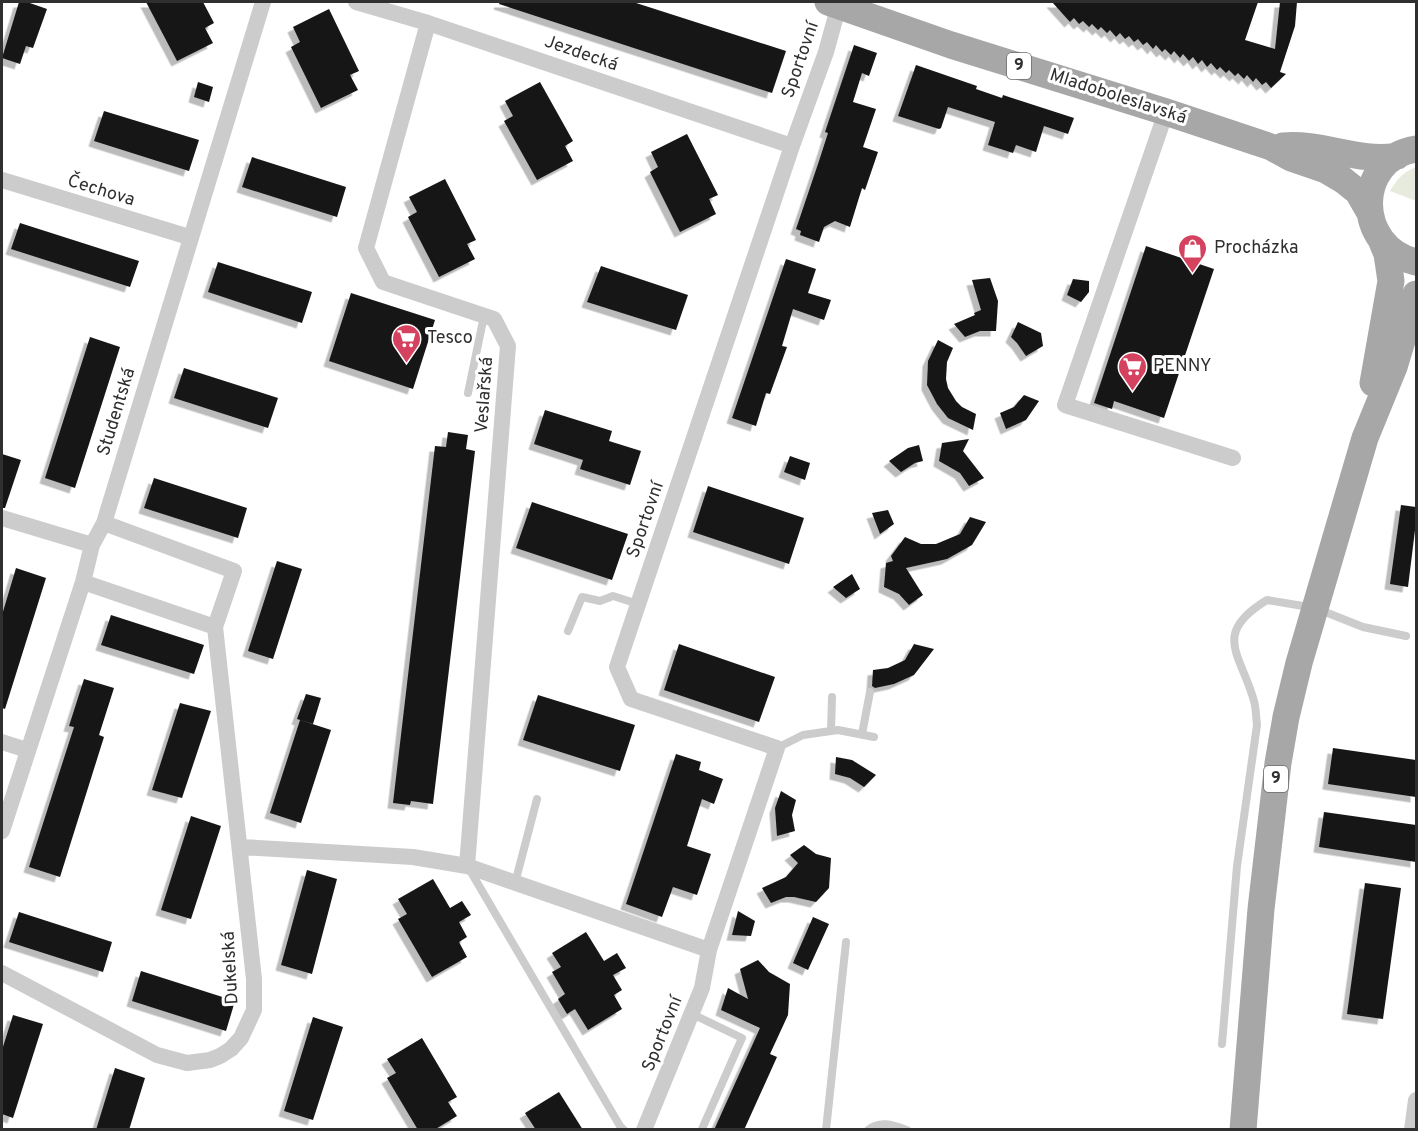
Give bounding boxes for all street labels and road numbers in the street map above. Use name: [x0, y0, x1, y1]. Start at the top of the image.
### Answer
street label: Sportovní: [777, 17, 825, 101]
street label: Jezdecká: [541, 31, 621, 77]
road number: 9: [1007, 53, 1031, 79]
street label: Mladoboleslavská: [1047, 64, 1189, 130]
street label: Čechova: [64, 168, 138, 212]
street label: Veslařská: [471, 356, 499, 434]
street label: Studentská: [93, 365, 141, 459]
street label: Sportovní: [622, 477, 670, 561]
road number: 9: [1264, 766, 1288, 792]
street label: Dukelská: [218, 931, 244, 1005]
street label: Sportovní: [638, 992, 689, 1075]

